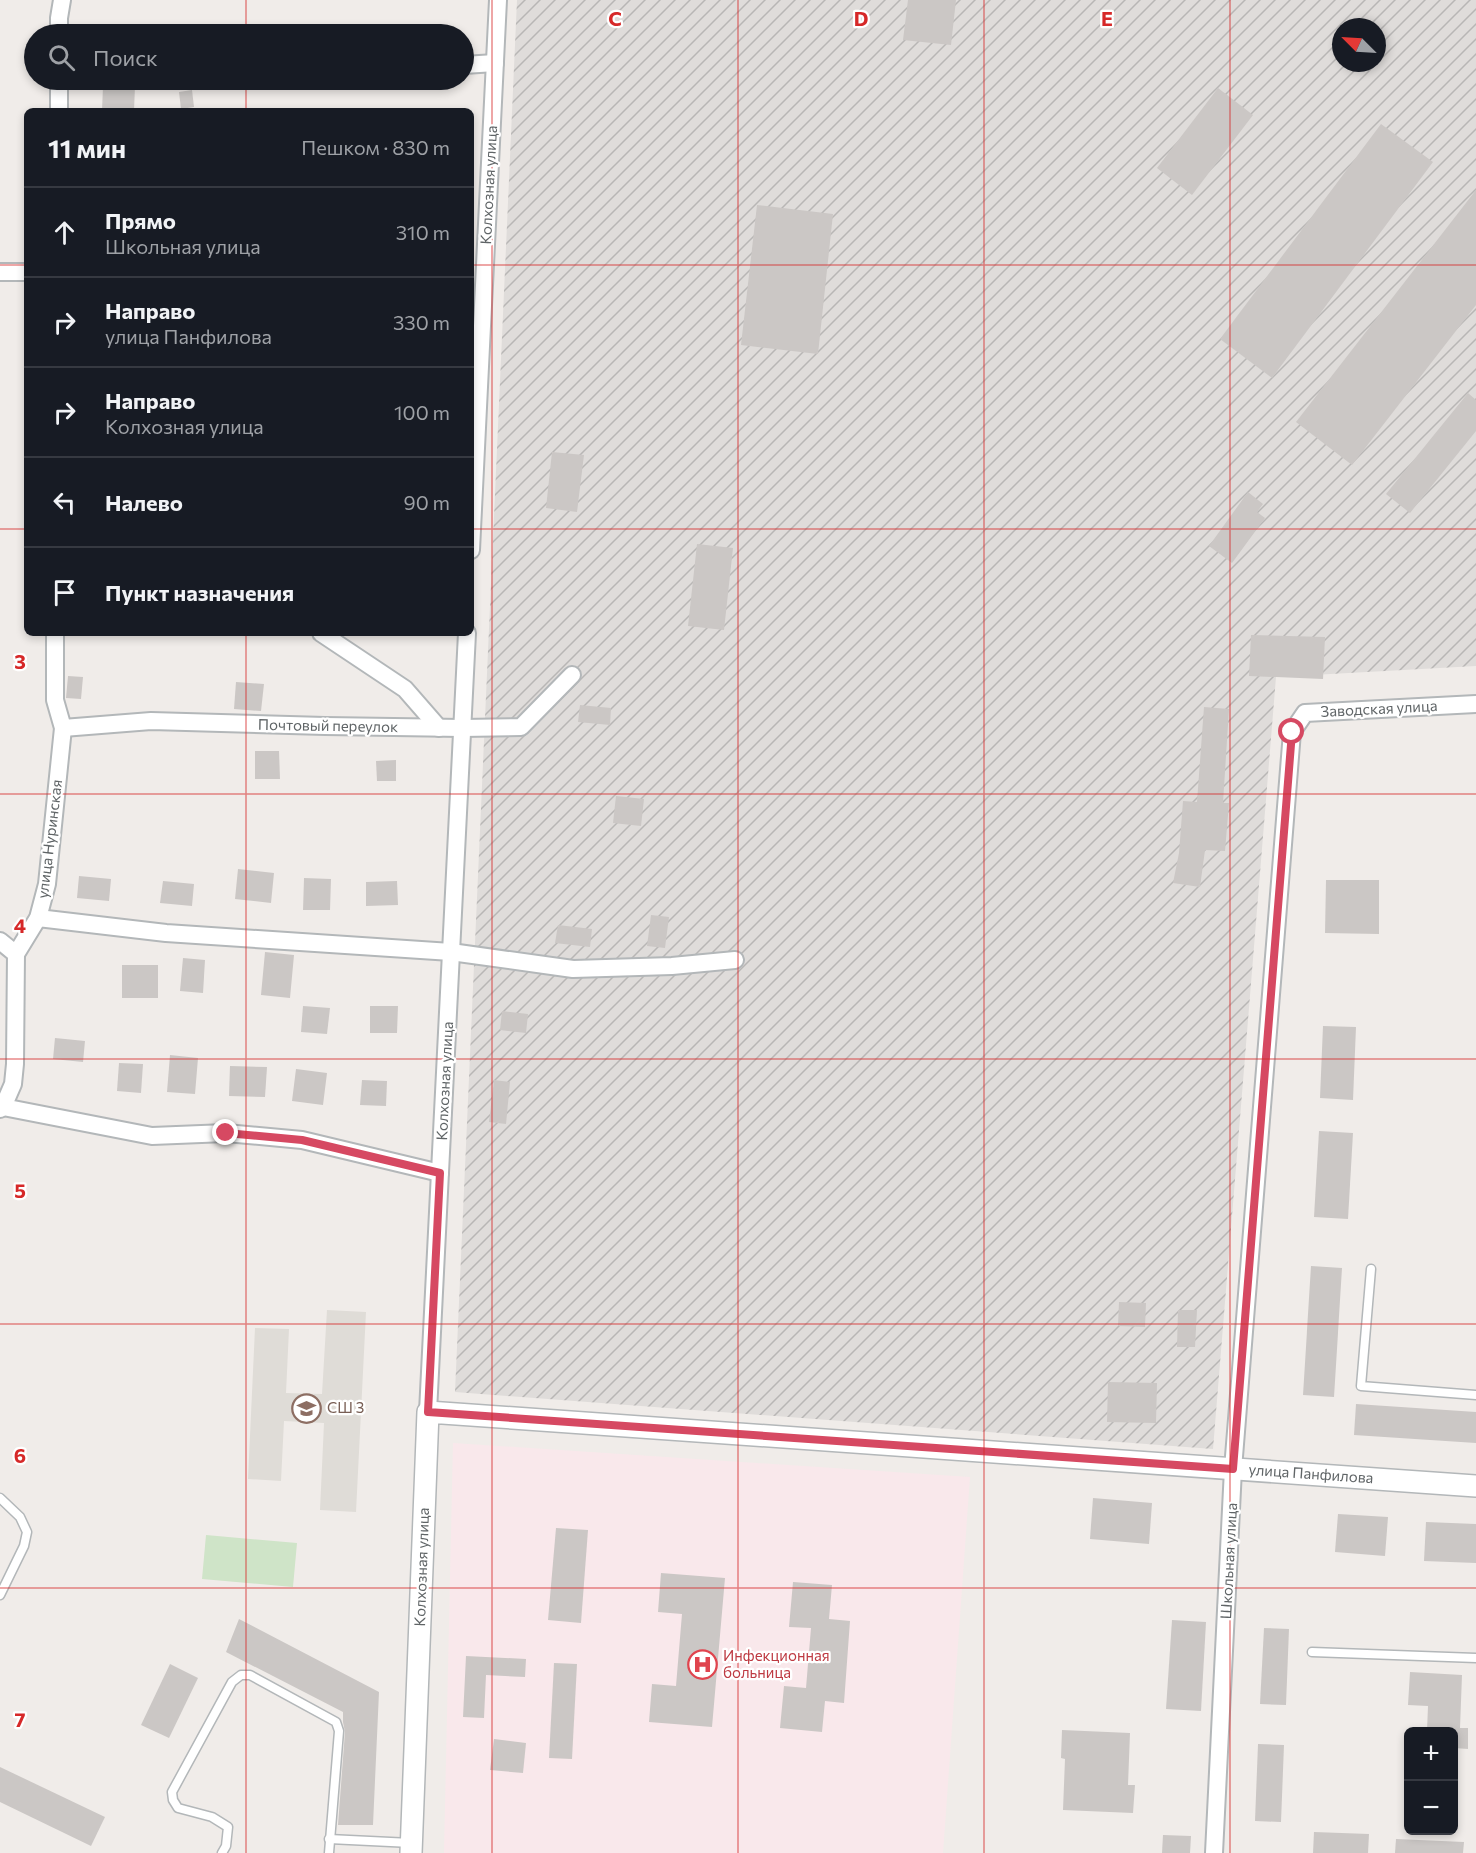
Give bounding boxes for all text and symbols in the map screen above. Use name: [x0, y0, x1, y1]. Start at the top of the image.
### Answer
text: C: [608, 6, 622, 30]
text: D: [854, 6, 868, 30]
text: E: [1101, 6, 1113, 30]
north arrow: [1332, 18, 1386, 72]
search box: [24, 24, 474, 90]
icon: search: [45, 41, 78, 74]
text: Поиск: [93, 44, 158, 71]
street label: Колхозная улица: [476, 125, 500, 245]
text: 11 мин: [48, 132, 126, 163]
text: Пешком · 830 m: [301, 135, 450, 159]
text: Прямо: [105, 207, 176, 234]
icon: ahead: [48, 216, 81, 249]
text: 310 m: [396, 220, 450, 244]
text: Школьная улица: [105, 234, 261, 258]
text: Направо: [105, 297, 195, 324]
icon: right: [48, 306, 81, 339]
text: 330 m: [393, 310, 450, 334]
text: улица Панфилова: [105, 324, 272, 348]
text: Направо: [105, 387, 195, 414]
icon: right: [48, 396, 81, 429]
text: 100 m: [394, 400, 450, 424]
text: Колхозная улица: [105, 414, 264, 438]
icon: left: [48, 486, 81, 519]
text: Налево: [105, 489, 183, 516]
text: 90 m: [404, 490, 450, 514]
icon: arrive: [48, 576, 81, 609]
text: Пункт назначения: [105, 579, 294, 606]
text: 3: [14, 649, 26, 673]
street label: Заводская улица: [1320, 696, 1438, 720]
street label: Почтовый переулок: [258, 715, 398, 735]
route start: [1278, 718, 1304, 744]
street label: улица Нуринская: [33, 778, 65, 899]
text: 4: [14, 913, 26, 937]
street label: Колхозная улица: [432, 1021, 456, 1141]
route end: [212, 1119, 238, 1145]
text: 5: [14, 1178, 26, 1202]
school or university icon: СШ 3: [290, 1392, 322, 1424]
place label: СШ 3: [327, 1398, 364, 1416]
text: 6: [14, 1443, 26, 1467]
street label: улица Панфилова: [1248, 1460, 1374, 1486]
street label: Школьная улица: [1216, 1502, 1240, 1620]
street label: Колхозная улица: [410, 1507, 432, 1627]
place label: Инфекционная больница: [723, 1646, 830, 1681]
hospital icon: Инфекционная больница: [686, 1649, 718, 1681]
text: 7: [15, 1707, 26, 1731]
map controls: [1404, 1727, 1458, 1835]
button: +: [1404, 1727, 1458, 1781]
button: −: [1404, 1781, 1458, 1835]

